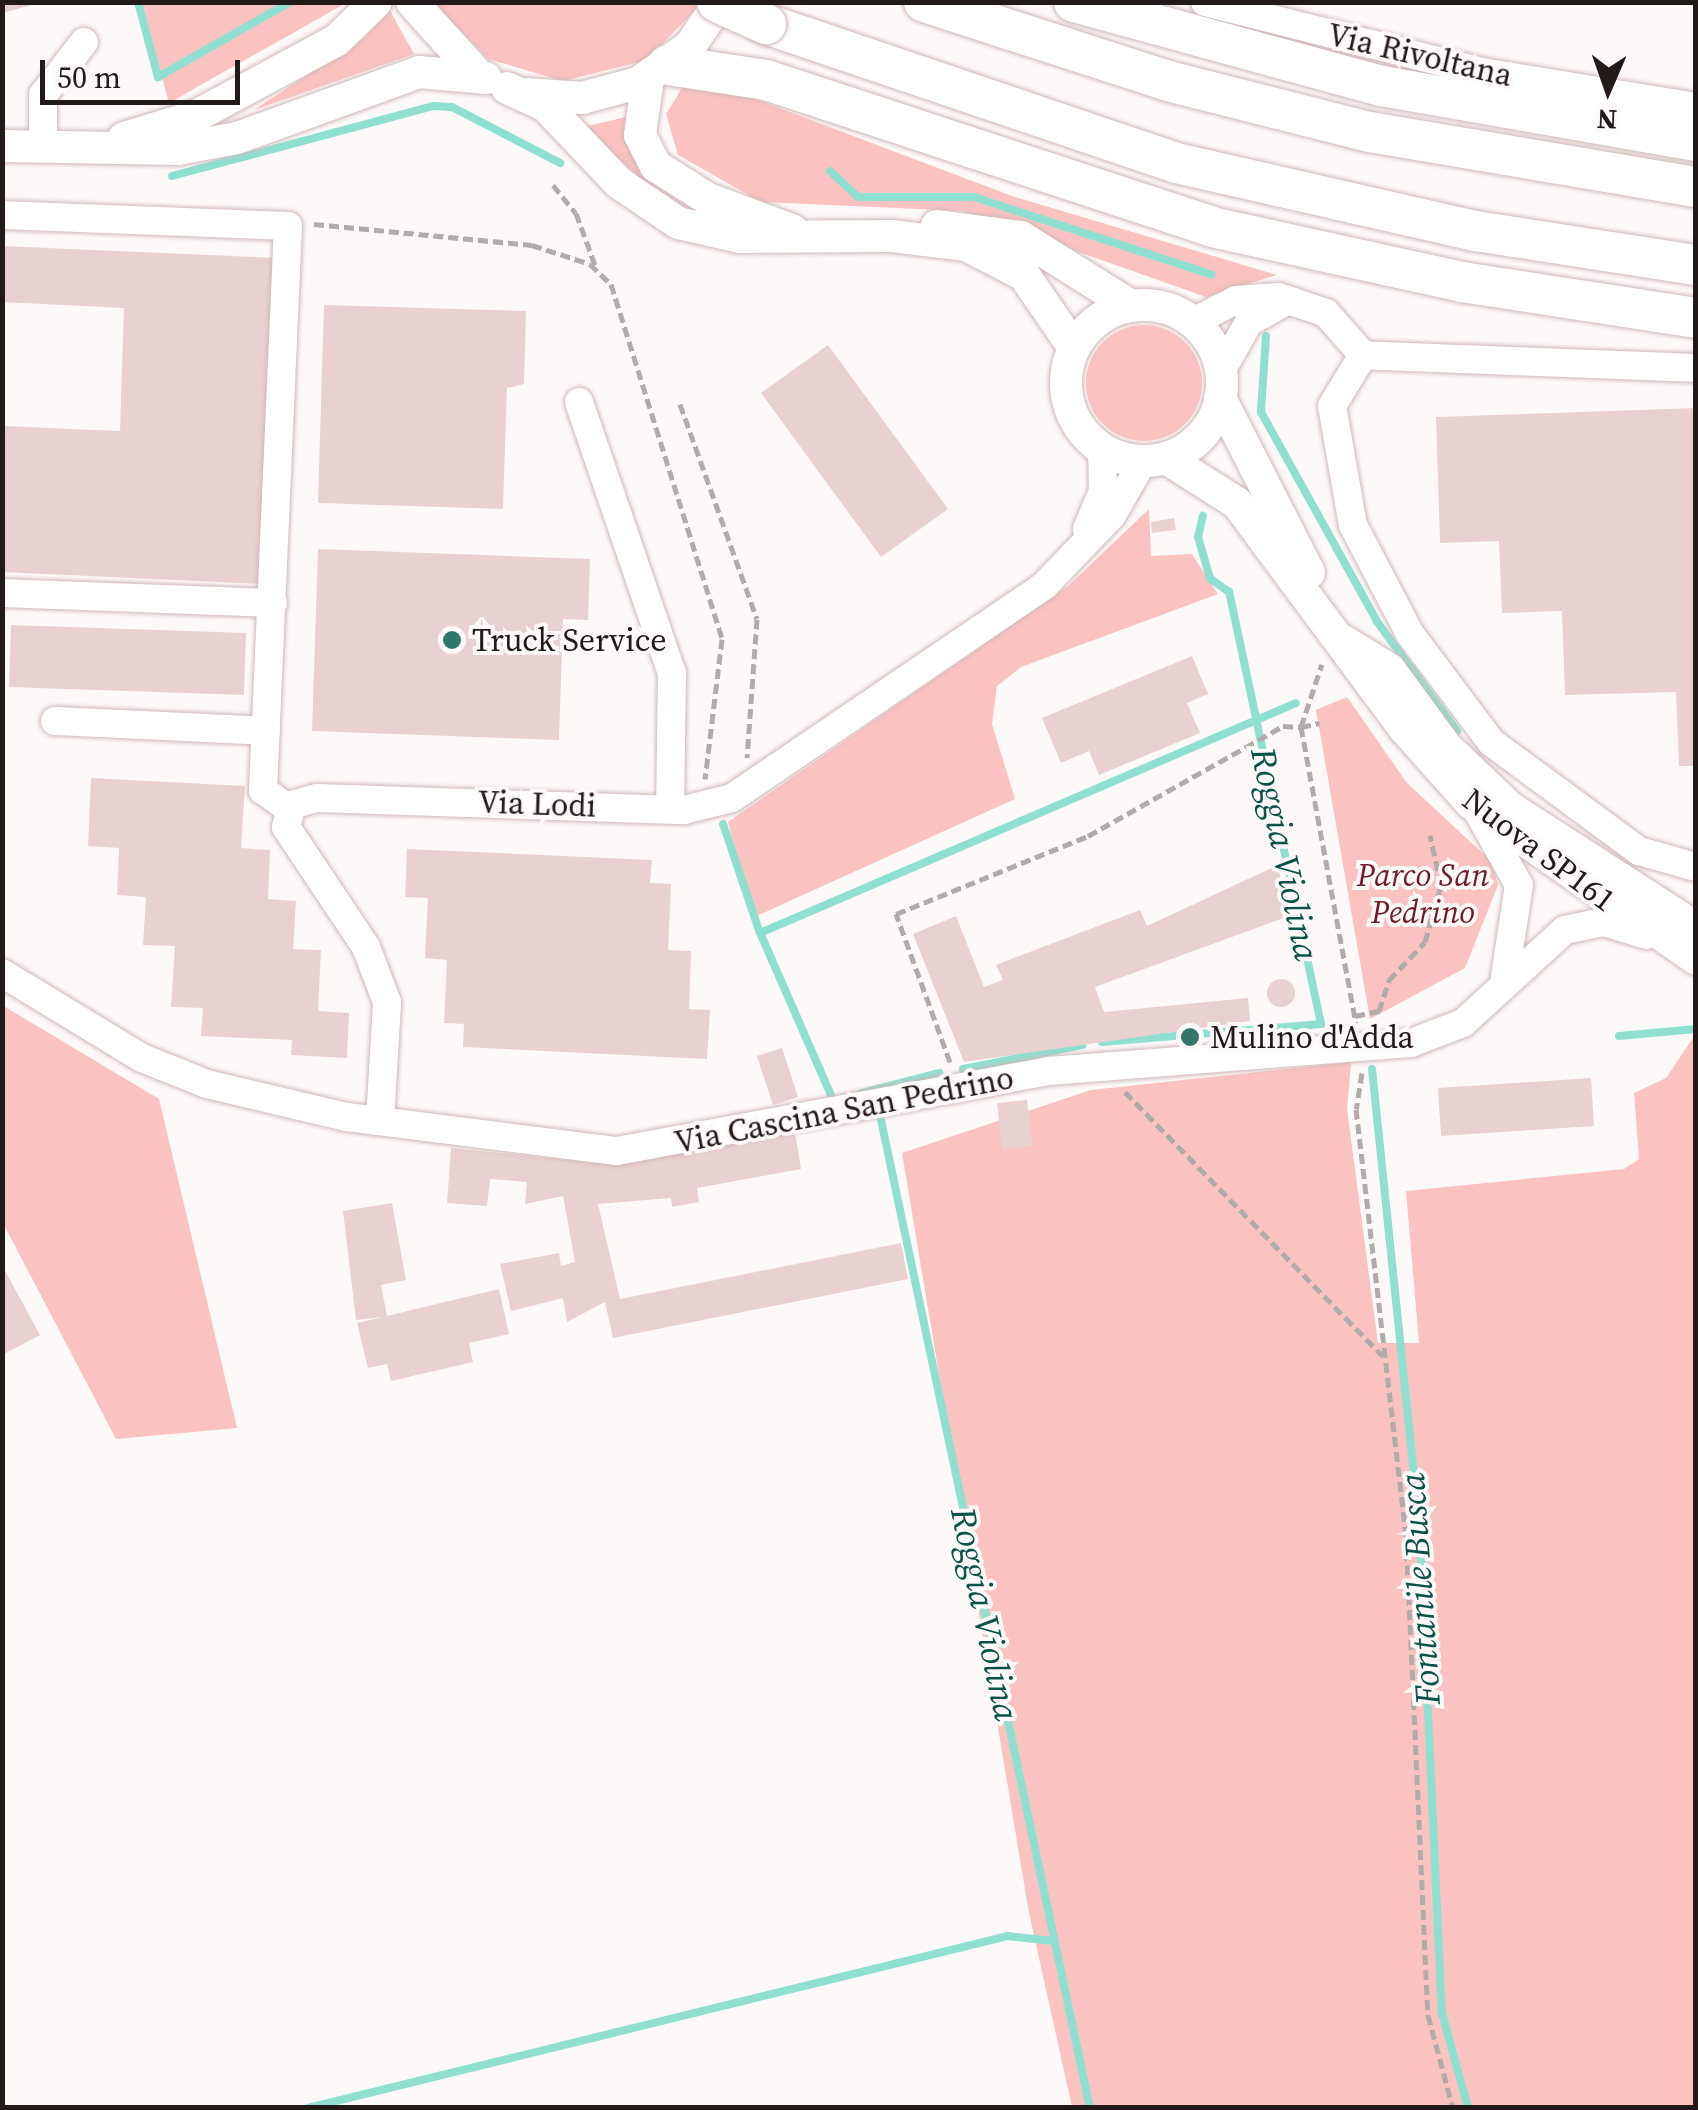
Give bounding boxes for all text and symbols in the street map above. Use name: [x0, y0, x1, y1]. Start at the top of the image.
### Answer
street label: Via Rivoltana: [1324, 15, 1516, 95]
scale bar: [45, 40, 245, 102]
north arrow: [1558, 40, 1658, 140]
text: 50 m: [57, 57, 121, 98]
text: N: [1596, 101, 1618, 139]
place label: Truck Service: [472, 621, 667, 659]
marker: Truck Service: [441, 629, 463, 651]
water label: Roggia Violina: [1242, 743, 1328, 965]
street label: Nuova SP161: [1455, 780, 1623, 920]
street label: Via Lodi: [477, 783, 597, 825]
park label: Parco San Pedrino: [1357, 857, 1489, 932]
place label: Mulino d'Adda: [1210, 1018, 1414, 1056]
marker: Mulino d'Adda: [1179, 1026, 1201, 1048]
street label: Via Cascina San Pedrino: [671, 1058, 1017, 1162]
water label: Fontanile Busca: [1391, 1471, 1449, 1707]
water label: Roggia Violina: [942, 1503, 1028, 1725]

